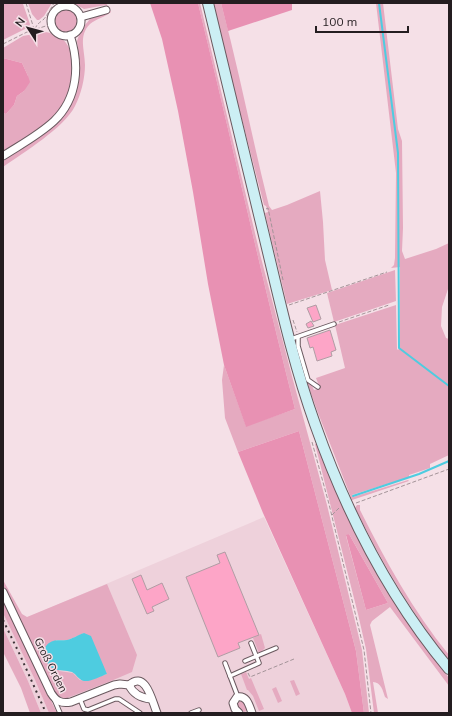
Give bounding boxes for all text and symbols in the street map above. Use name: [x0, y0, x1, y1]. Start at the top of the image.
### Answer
north arrow: [8, 8, 48, 48]
scale bar: [316, 8, 408, 34]
text: 100 m: [322, 14, 357, 29]
text: N: [12, 15, 28, 30]
street label: Groß Orden: [31, 635, 71, 695]

